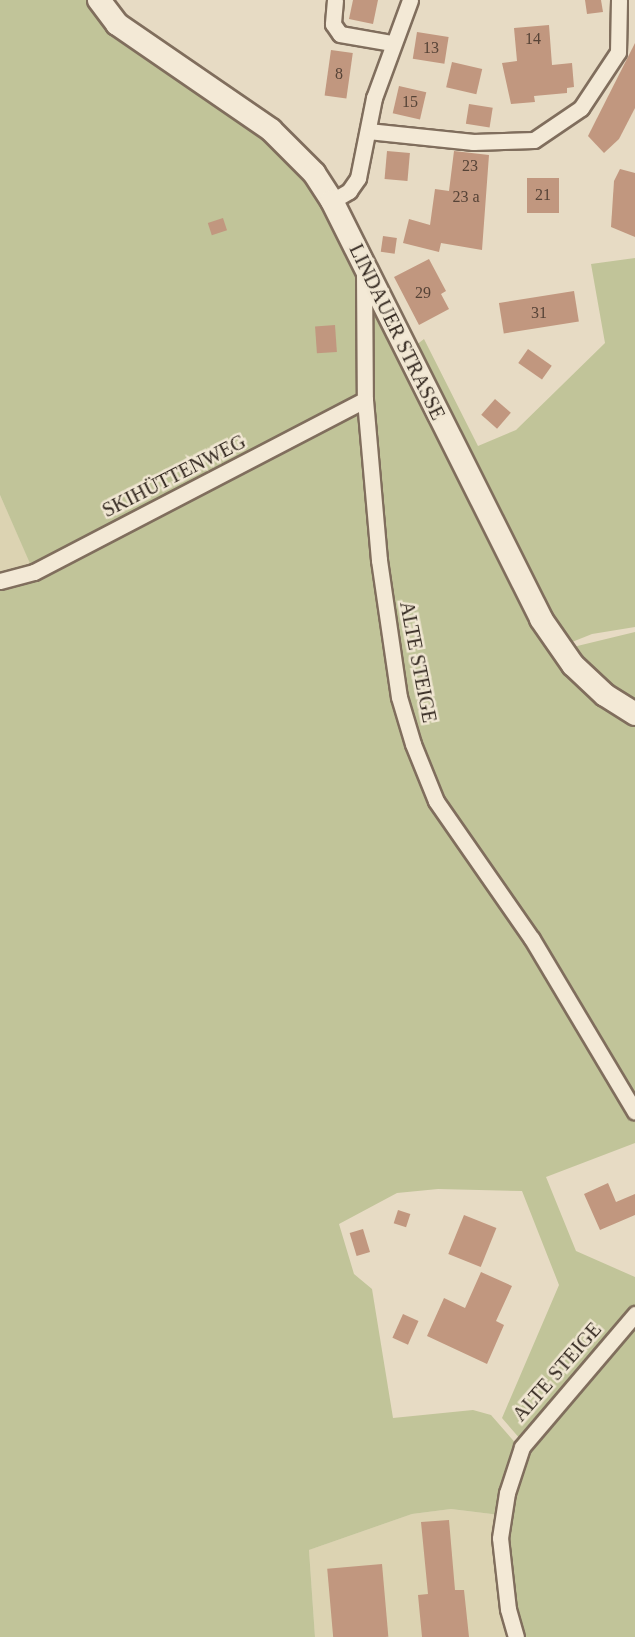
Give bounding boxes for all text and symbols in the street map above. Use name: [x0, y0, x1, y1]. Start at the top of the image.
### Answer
house number: 14: [525, 29, 541, 49]
house number: 13: [423, 38, 439, 58]
house number: 8: [335, 64, 343, 84]
house number: 15: [402, 92, 418, 112]
house number: 23: [462, 156, 478, 176]
house number: 21: [535, 185, 551, 205]
house number: 23 a: [452, 187, 480, 207]
street label: LINDAUER STRASSE: [344, 240, 450, 424]
house number: 29: [415, 283, 431, 303]
house number: 31: [531, 303, 547, 323]
street label: SKIHÜTTENWEG: [98, 430, 250, 522]
street label: ALTE STEIGE: [394, 599, 442, 725]
street label: ALTE STEIGE: [508, 1318, 606, 1426]

